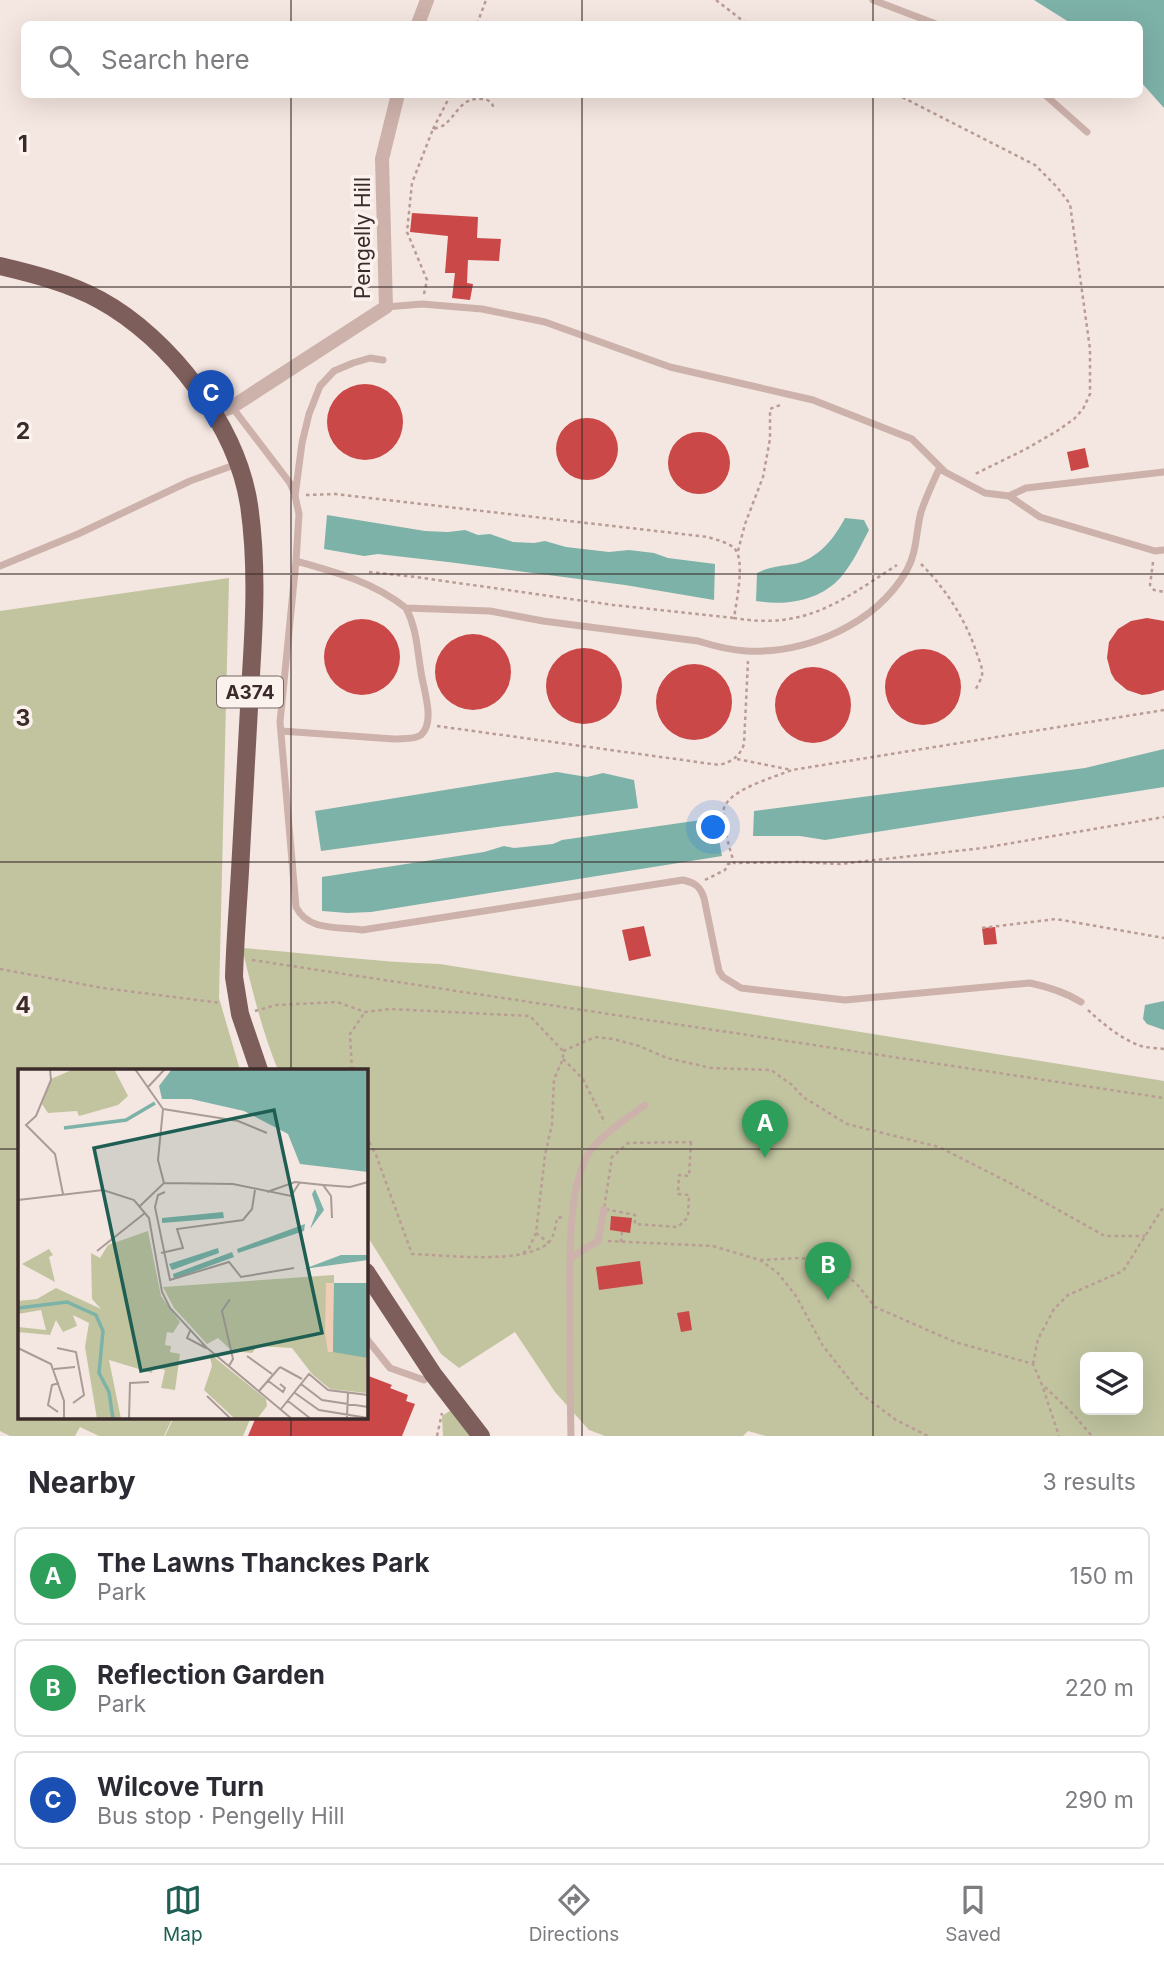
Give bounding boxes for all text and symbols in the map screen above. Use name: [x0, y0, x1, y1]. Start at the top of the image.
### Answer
search box: [21, 21, 1143, 98]
icon: search: [45, 41, 83, 79]
text: Search here: [101, 44, 250, 75]
text: 1: [18, 130, 28, 158]
street label: Pengelly Hill: [350, 177, 375, 299]
pin: C: [188, 370, 234, 428]
text: 2: [16, 417, 30, 445]
road number: A374: [217, 677, 283, 708]
text: 3: [16, 704, 30, 732]
your location: [696, 810, 730, 844]
text: 4: [15, 991, 31, 1019]
inset map: [18, 1069, 368, 1419]
pin: A: [742, 1100, 788, 1158]
pin: B: [805, 1242, 851, 1300]
map controls: [1080, 1352, 1143, 1415]
button: layers: [1080, 1352, 1143, 1415]
text: Nearby: [28, 1464, 136, 1500]
text: 3 results: [1043, 1468, 1136, 1496]
text: The Lawns Thanckes Park: [97, 1547, 430, 1578]
text: A: [44, 1562, 62, 1590]
text: 150 m: [1070, 1562, 1134, 1590]
text: Park: [97, 1578, 146, 1606]
text: Reflection Garden: [97, 1659, 325, 1690]
text: B: [45, 1674, 61, 1702]
text: 220 m: [1065, 1674, 1134, 1702]
text: Park: [97, 1690, 146, 1718]
text: Wilcove Turn: [97, 1771, 264, 1802]
text: C: [44, 1786, 62, 1814]
text: 290 m: [1065, 1786, 1134, 1814]
text: Bus stop · Pengelly Hill: [97, 1802, 345, 1830]
tab: Map: [163, 1881, 203, 1946]
tab: Directions: [529, 1881, 619, 1946]
tab: Saved: [945, 1881, 1001, 1946]

